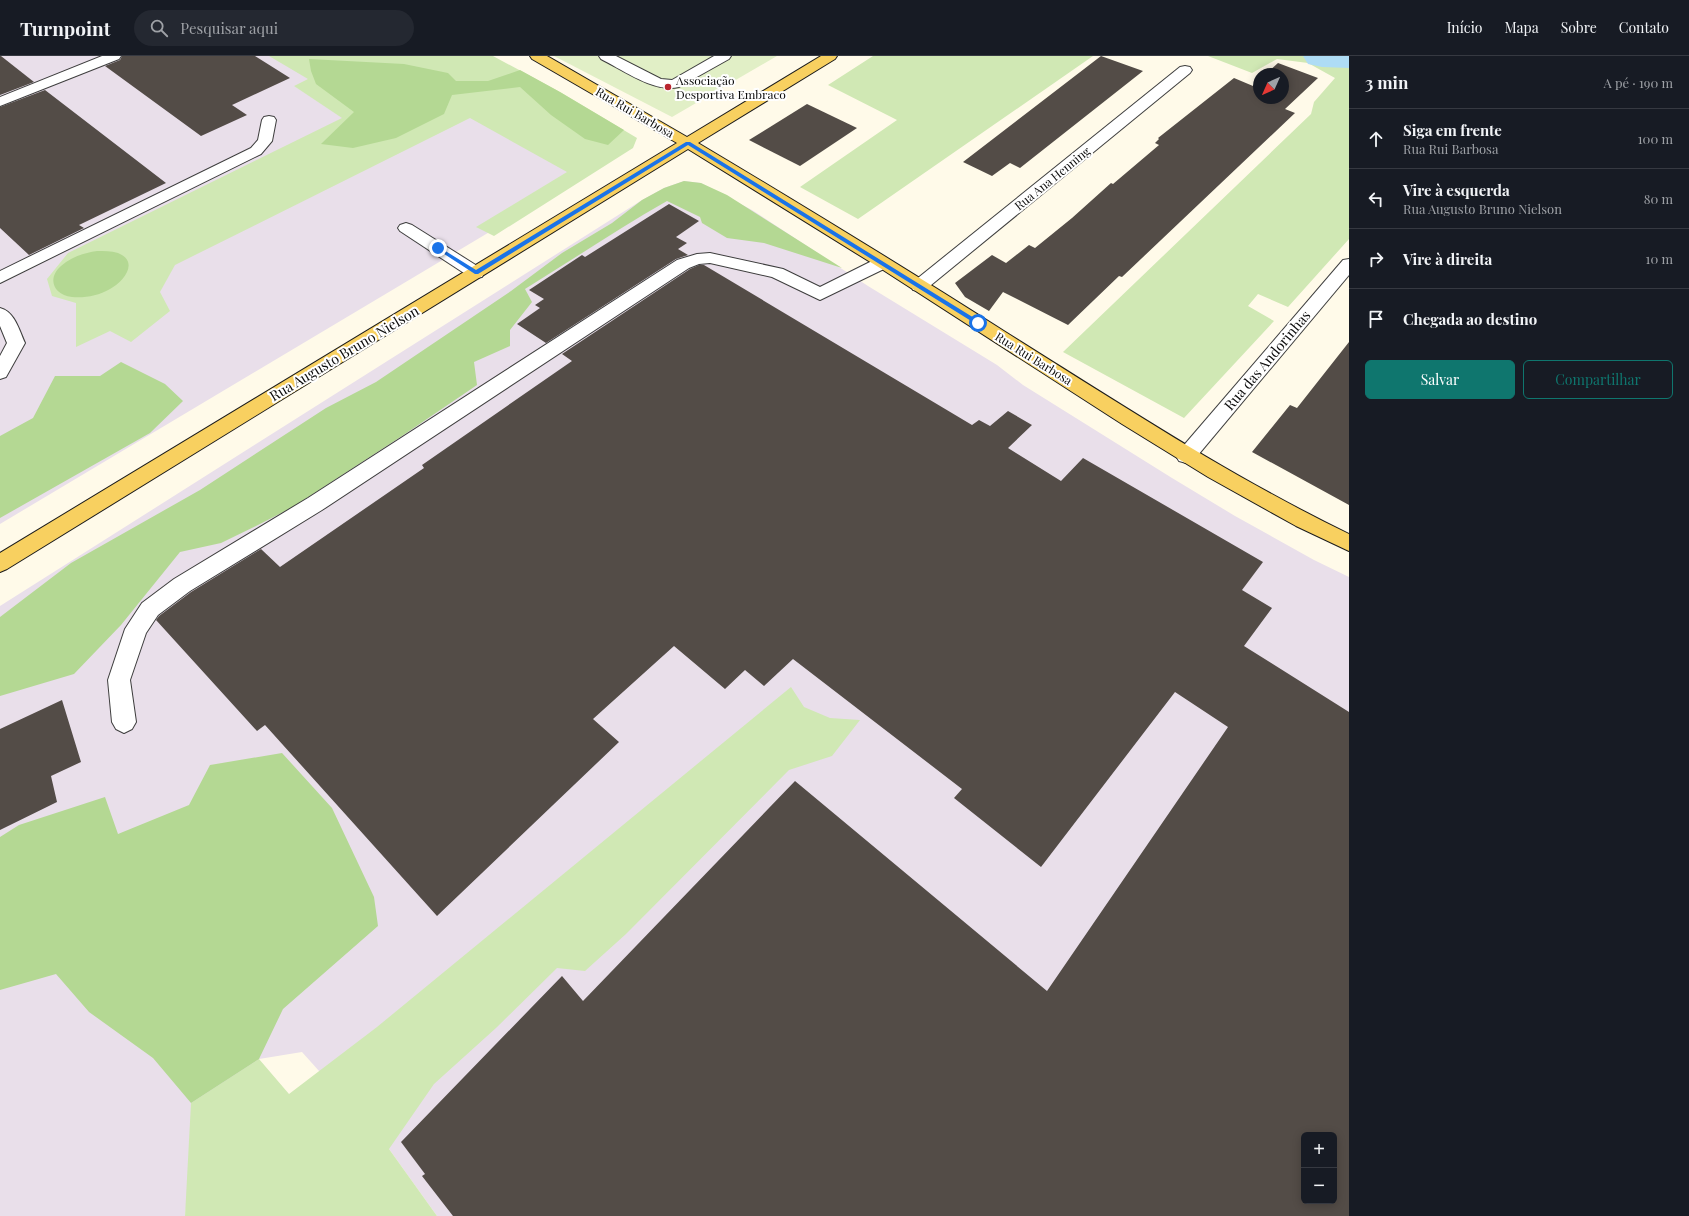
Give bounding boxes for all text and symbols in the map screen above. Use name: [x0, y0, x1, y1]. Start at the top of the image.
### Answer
search box: [134, 10, 414, 46]
text: Turnpoint: [20, 15, 110, 41]
icon: search: [148, 17, 170, 39]
text: Pesquisar aqui: [180, 18, 278, 38]
text: Início: [1447, 18, 1482, 37]
text: Mapa: [1504, 18, 1539, 37]
text: Sobre: [1561, 18, 1597, 37]
text: Contato: [1619, 18, 1669, 37]
north arrow: [1253, 68, 1289, 104]
text: 3 min: [1365, 71, 1408, 93]
place label: Associação Desportiva Embraco: [675, 72, 786, 102]
text: A pé · 190 m: [1604, 74, 1673, 91]
marker: Associação Desportiva Embraco: [663, 82, 673, 92]
street label: Rua Rui Barbosa: [593, 83, 677, 141]
text: Siga em frente: [1403, 120, 1502, 140]
icon: ahead: [1365, 128, 1387, 150]
text: 100 m: [1638, 130, 1673, 147]
text: Rua Rui Barbosa: [1403, 140, 1498, 157]
street label: Rua Ana Henning: [1011, 142, 1094, 213]
text: Vire à esquerda: [1403, 180, 1510, 200]
icon: left: [1365, 188, 1387, 210]
text: 80 m: [1644, 190, 1673, 207]
text: Rua Augusto Bruno Nielson: [1403, 200, 1562, 217]
route end: [429, 239, 447, 257]
icon: right: [1365, 248, 1387, 270]
text: Vire à direita: [1403, 249, 1492, 269]
text: 10 m: [1646, 250, 1673, 267]
street label: Rua Augusto Bruno Nielson: [266, 300, 423, 405]
street label: Rua das Andorinhas: [1220, 306, 1314, 414]
icon: arrive: [1365, 308, 1387, 330]
text: Chegada ao destino: [1403, 309, 1537, 329]
route start: [969, 314, 987, 332]
street label: Rua Rui Barbosa: [992, 328, 1076, 388]
button: Salvar: [1365, 360, 1515, 399]
button: Compartilhar: [1523, 360, 1673, 399]
map controls: [1301, 1132, 1337, 1204]
button: +: [1301, 1132, 1337, 1168]
button: −: [1301, 1168, 1337, 1204]

